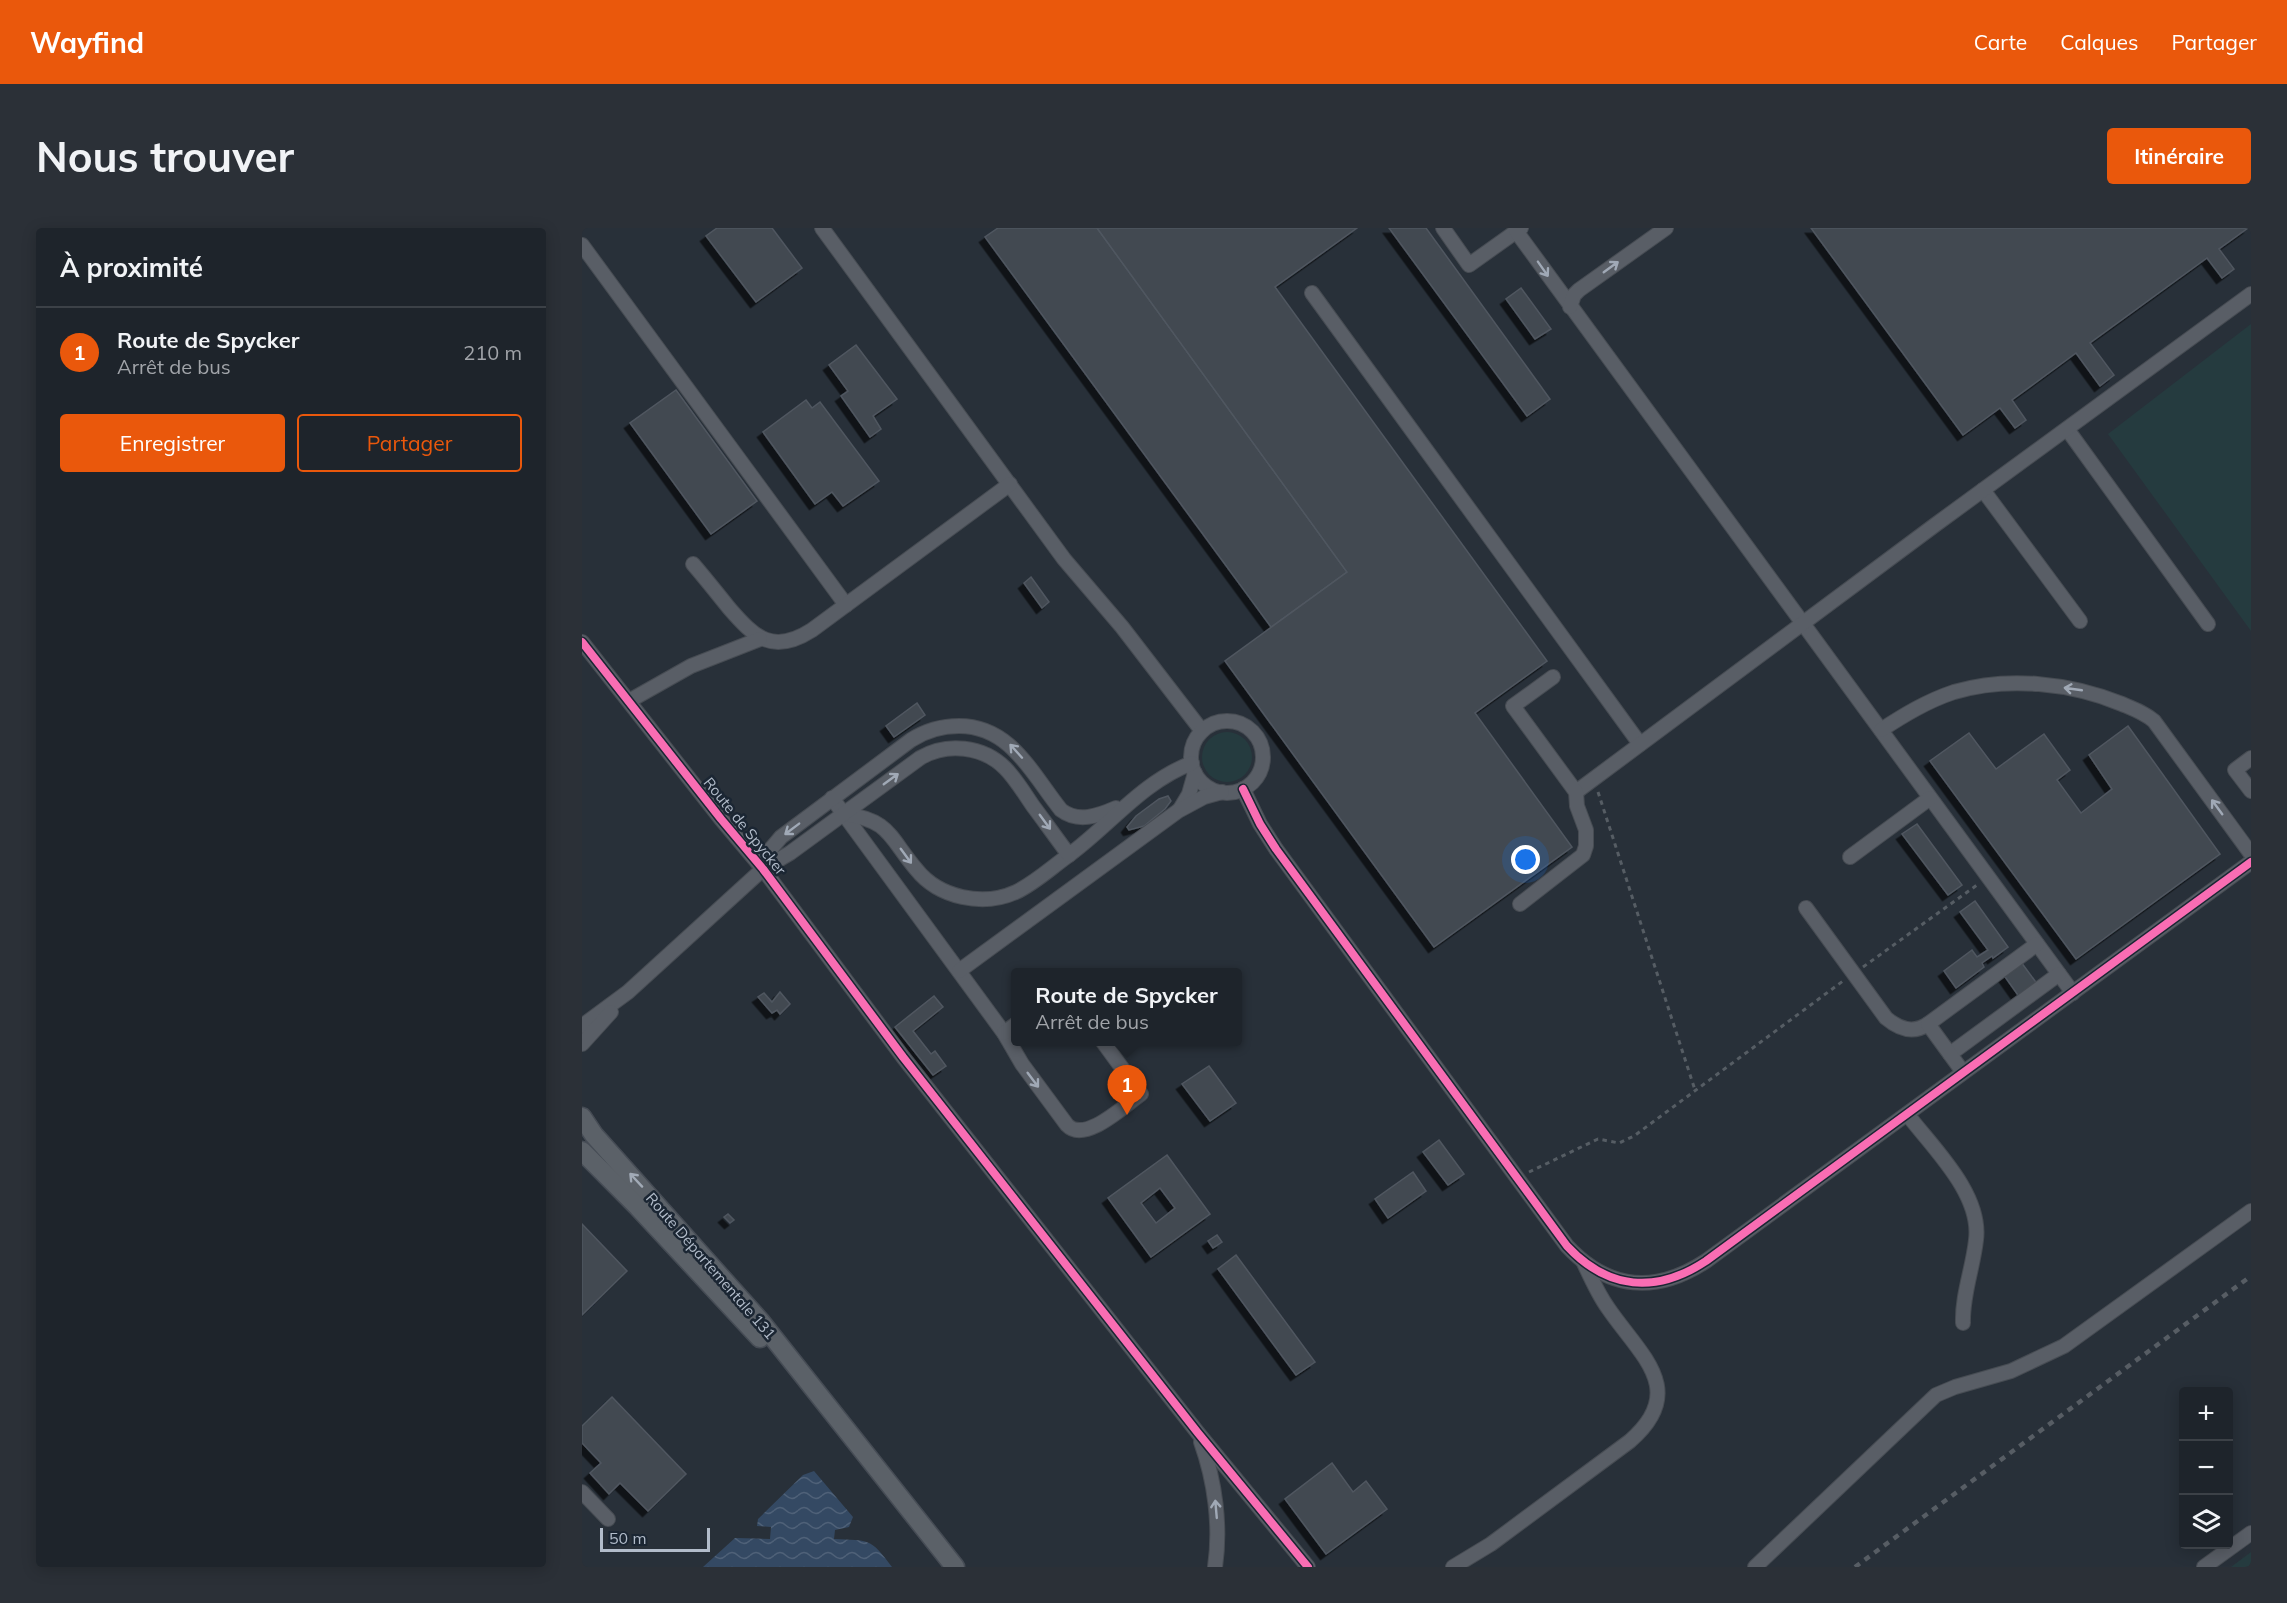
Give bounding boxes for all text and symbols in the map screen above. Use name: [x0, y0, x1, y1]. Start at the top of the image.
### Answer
text: Wayfind: [30, 25, 144, 60]
text: Carte: [1974, 29, 2027, 55]
text: Calques: [2060, 29, 2138, 55]
text: Partager: [2171, 29, 2257, 55]
button: Itinéraire: [2107, 128, 2251, 184]
text: Nous trouver: [36, 130, 294, 183]
text: À proximité: [60, 251, 203, 284]
one-way arrow: [1537, 261, 1549, 277]
one-way arrow: [1602, 261, 1618, 274]
text: Route de Spycker: [117, 326, 299, 354]
text: 1: [74, 340, 86, 365]
text: 210 m: [463, 340, 522, 365]
text: Arrêt de bus: [117, 354, 231, 379]
button: Enregistrer: [60, 414, 285, 472]
button: Partager: [297, 414, 522, 472]
one-way arrow: [2063, 683, 2083, 694]
one-way arrow: [1009, 744, 1023, 759]
street label: Route de Spycker: [700, 773, 791, 879]
one-way arrow: [882, 773, 898, 785]
one-way arrow: [2211, 800, 2223, 816]
one-way arrow: [1039, 813, 1051, 829]
one-way arrow: [784, 822, 800, 835]
your location: [1511, 845, 1540, 874]
one-way arrow: [900, 847, 912, 863]
popup: [1011, 968, 1242, 1046]
text: Route de Spycker: [1035, 981, 1218, 1009]
text: Arrêt de bus: [1035, 1009, 1149, 1034]
pin: 1: [1108, 1066, 1146, 1115]
one-way arrow: [1027, 1072, 1040, 1088]
one-way arrow: [629, 1173, 643, 1188]
street label: Route Départementale 131: [642, 1189, 780, 1343]
map controls: [2179, 1387, 2233, 1549]
button: +: [2179, 1387, 2233, 1441]
button: −: [2179, 1441, 2233, 1495]
button: layers: [2179, 1495, 2233, 1549]
one-way arrow: [1210, 1499, 1221, 1519]
scale bar: [600, 1525, 710, 1552]
text: 50 m: [609, 1528, 646, 1548]

